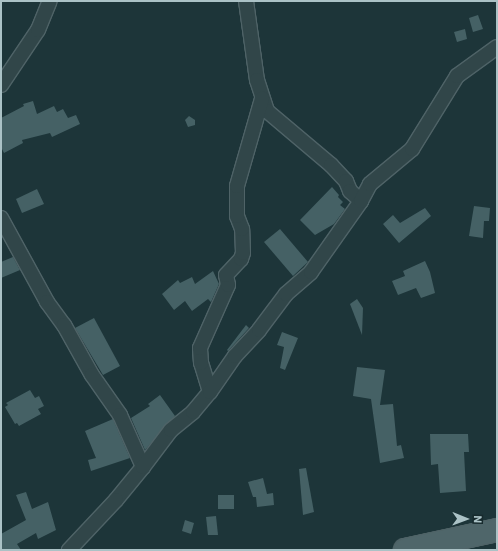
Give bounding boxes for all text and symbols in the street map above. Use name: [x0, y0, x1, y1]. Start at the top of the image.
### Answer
north arrow: [446, 499, 486, 539]
text: N: [471, 515, 485, 523]

